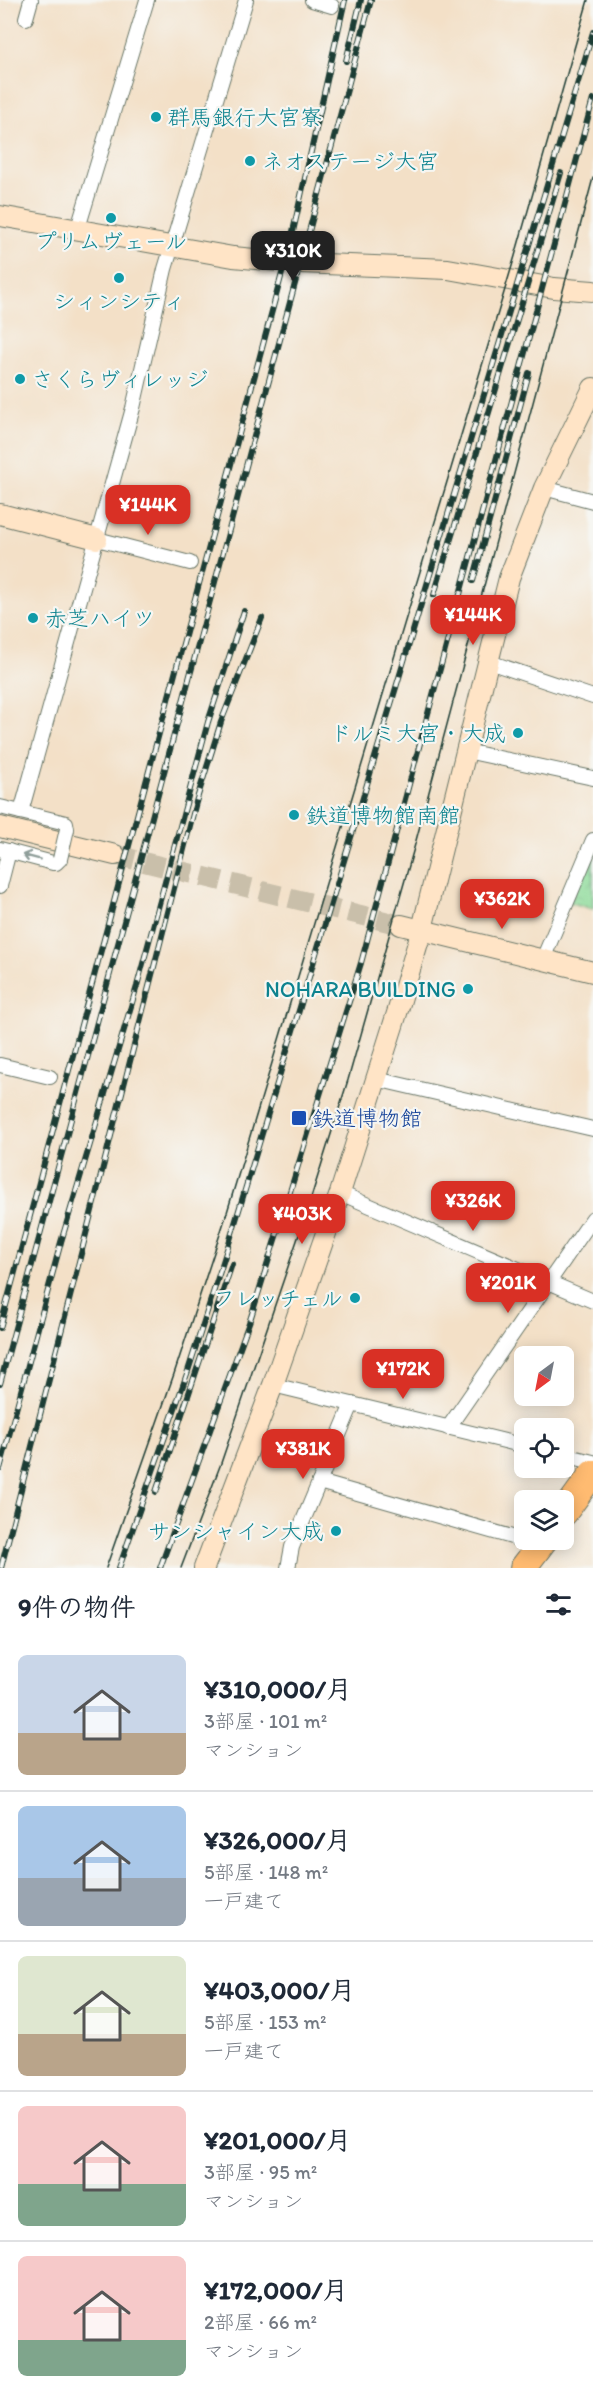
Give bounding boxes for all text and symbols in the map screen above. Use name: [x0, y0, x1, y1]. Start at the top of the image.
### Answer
place label: 群馬銀行大宮寮: [168, 104, 322, 131]
marker: 群馬銀行大宮寮: [149, 110, 163, 124]
place label: ネオステージ大宮: [262, 148, 438, 175]
marker: ネオステージ大宮: [243, 154, 257, 168]
marker: プリムヴェール: [104, 211, 118, 225]
place label: プリムヴェール: [35, 228, 187, 255]
pin: ¥310K: [251, 231, 335, 282]
text: ¥310K: [265, 238, 321, 262]
marker: シィンシティ: [112, 271, 126, 285]
place label: シィンシティ: [53, 288, 185, 315]
place label: さくらヴィレッジ: [32, 366, 208, 393]
marker: さくらヴィレッジ: [13, 372, 27, 386]
pin: ¥144K: [106, 485, 190, 536]
text: ¥144K: [119, 492, 177, 516]
pin: ¥144K: [431, 595, 515, 646]
text: ¥144K: [444, 602, 502, 626]
place label: 赤芝ハイツ: [45, 605, 155, 632]
marker: 赤芝ハイツ: [26, 611, 40, 625]
place label: ドルミ大宮・大成: [330, 720, 506, 747]
marker: ドルミ大宮・大成: [511, 726, 525, 740]
place label: 鉄道博物館南館: [306, 802, 460, 829]
marker: 鉄道博物館南館: [287, 808, 301, 822]
one-way arrow: [22, 850, 41, 862]
pin: ¥362K: [460, 879, 544, 930]
text: ¥362K: [474, 886, 530, 910]
place label: NOHARA BUILDING: [265, 976, 456, 1003]
marker: NOHARA BUILDING: [461, 982, 475, 996]
place label: 鉄道博物館: [312, 1105, 422, 1132]
marker: 鉄道博物館: [290, 1109, 308, 1127]
pin: ¥326K: [431, 1181, 515, 1232]
text: ¥326K: [445, 1188, 501, 1212]
pin: ¥403K: [260, 1194, 344, 1245]
text: ¥403K: [272, 1201, 332, 1225]
pin: ¥201K: [466, 1263, 550, 1314]
text: ¥201K: [480, 1270, 536, 1294]
place label: フレッチェル: [213, 1285, 343, 1312]
marker: フレッチェル: [348, 1291, 362, 1305]
north arrow: [514, 1346, 574, 1406]
map controls: [514, 1346, 574, 1550]
pin: ¥172K: [361, 1349, 445, 1400]
text: ¥172K: [376, 1356, 430, 1380]
button: locate: [514, 1418, 574, 1478]
pin: ¥381K: [261, 1429, 345, 1480]
text: ¥381K: [275, 1436, 331, 1460]
button: layers: [514, 1490, 574, 1550]
place label: サンシャイン大成: [148, 1518, 324, 1545]
marker: サンシャイン大成: [329, 1524, 343, 1538]
icon: filters: [542, 1588, 575, 1621]
text: 9件の物件: [18, 1591, 136, 1623]
text: ¥310,000/月: [204, 1673, 352, 1705]
icon: home: [66, 1679, 138, 1751]
text: 3部屋 · 101 m²: [204, 1709, 327, 1733]
text: マンション: [204, 1738, 303, 1762]
text: ¥326,000/月: [204, 1824, 351, 1856]
icon: home: [66, 1830, 138, 1902]
text: 5部屋 · 148 m²: [204, 1860, 328, 1884]
text: 一戸建て: [204, 1889, 284, 1913]
text: ¥403,000/月: [204, 1974, 356, 2006]
icon: home: [66, 1980, 138, 2052]
text: 5部屋 · 153 m²: [204, 2010, 327, 2034]
text: 一戸建て: [204, 2039, 284, 2063]
text: ¥201,000/月: [204, 2124, 351, 2156]
icon: home: [66, 2130, 138, 2202]
text: 3部屋 · 95 m²: [204, 2160, 317, 2184]
text: マンション: [204, 2189, 303, 2213]
text: ¥172,000/月: [204, 2274, 348, 2306]
icon: home: [66, 2280, 138, 2352]
text: 2部屋 · 66 m²: [204, 2310, 317, 2334]
text: マンション: [204, 2339, 303, 2363]

